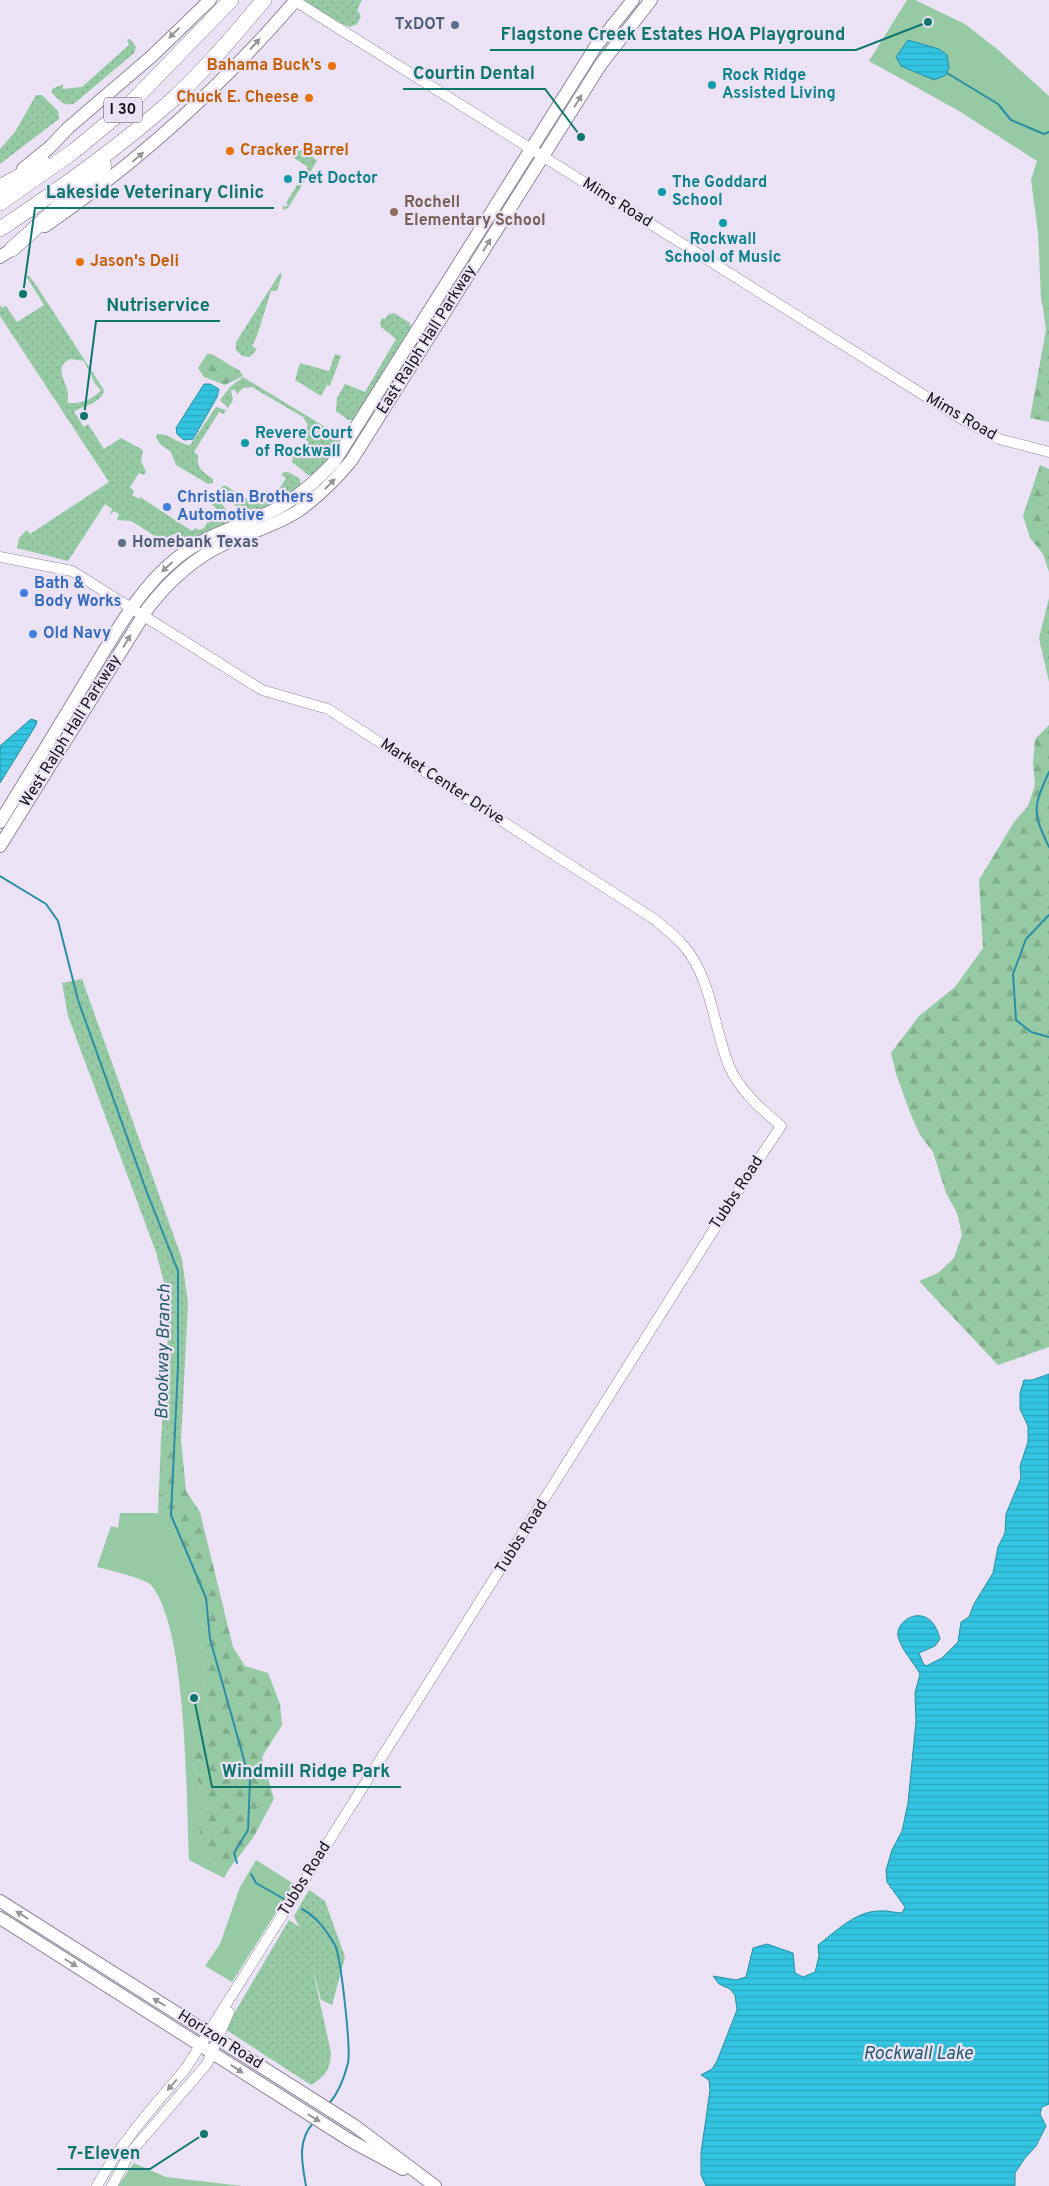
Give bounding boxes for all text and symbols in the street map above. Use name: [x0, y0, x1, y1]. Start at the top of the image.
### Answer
place label: TxDOT: [395, 15, 445, 35]
callout: Flagstone Creek Estates HOA Playground: [490, 17, 856, 50]
marker: TxDOT: [449, 19, 461, 31]
text: Flagstone Creek Estates HOA Playground: [501, 24, 845, 47]
one-way arrow: [168, 27, 180, 39]
one-way arrow: [249, 38, 261, 50]
place label: Bahama Buck's: [207, 56, 322, 76]
callout: Courtin Dental: [403, 56, 545, 89]
marker: Bahama Buck's: [326, 60, 338, 72]
text: Courtin Dental: [413, 63, 535, 86]
place label: Rock Ridge Assisted Living: [722, 66, 836, 104]
marker: Rock Ridge Assisted Living: [706, 79, 718, 91]
place label: Chuck E. Cheese: [176, 88, 299, 108]
marker: Chuck E. Cheese: [303, 92, 315, 104]
one-way arrow: [573, 94, 583, 107]
road number: I 30: [104, 98, 142, 122]
place label: Cracker Barrel: [240, 141, 349, 161]
marker: Cracker Barrel: [224, 145, 236, 157]
one-way arrow: [132, 151, 145, 162]
place label: Pet Doctor: [298, 169, 378, 189]
marker: Pet Doctor: [282, 173, 294, 185]
place label: The Goddard School: [672, 173, 767, 211]
street label: Mims Road: [578, 174, 656, 232]
callout: Lakeside Veterinary Clinic: [35, 175, 274, 208]
text: Lakeside Veterinary Clinic: [46, 182, 264, 205]
marker: The Goddard School: [656, 186, 668, 198]
place label: Rochell Elementary School: [404, 193, 546, 231]
marker: Rochell Elementary School: [388, 206, 400, 218]
marker: Rockwall School of Music: [717, 217, 729, 229]
place label: Rockwall School of Music: [665, 230, 781, 268]
one-way arrow: [482, 238, 492, 252]
place label: Jason's Deli: [90, 252, 179, 272]
marker: Jason's Deli: [74, 256, 86, 268]
street label: East Ralph Hall Parkway: [373, 262, 481, 418]
callout: Nutriservice: [96, 288, 220, 321]
text: Nutriservice: [106, 295, 210, 318]
street label: Mims Road: [922, 389, 1000, 445]
place label: Revere Court of Rockwall: [255, 424, 353, 462]
marker: Revere Court of Rockwall: [239, 437, 251, 449]
one-way arrow: [324, 478, 336, 490]
place label: Christian Brothers Automotive: [177, 488, 314, 526]
marker: Christian Brothers Automotive: [161, 501, 173, 513]
place label: Homebank Texas: [132, 533, 259, 553]
marker: Homebank Texas: [116, 537, 128, 549]
one-way arrow: [161, 561, 173, 573]
place label: Bath & Body Works: [34, 574, 122, 612]
marker: Bath & Body Works: [18, 587, 30, 599]
place label: Old Navy: [43, 624, 111, 644]
marker: Old Navy: [27, 628, 39, 640]
one-way arrow: [122, 635, 131, 648]
street label: West Ralph Hall Parkway: [16, 651, 126, 811]
street label: Market Center Drive: [376, 734, 508, 830]
street label: Tubbs Road: [706, 1152, 768, 1234]
water label: Brookway Branch: [151, 1284, 177, 1420]
street label: Tubbs Road: [491, 1496, 553, 1578]
callout: Windmill Ridge Park: [212, 1754, 401, 1787]
text: Windmill Ridge Park: [222, 1761, 390, 1784]
street label: Tubbs Road: [274, 1838, 336, 1920]
one-way arrow: [15, 1910, 29, 1919]
one-way arrow: [64, 1958, 77, 1968]
one-way arrow: [153, 1997, 166, 2006]
street label: Horizon Road: [174, 2006, 266, 2074]
water label: Rockwall Lake: [863, 2043, 973, 2066]
one-way arrow: [231, 2064, 244, 2074]
one-way arrow: [167, 2079, 178, 2091]
one-way arrow: [307, 2113, 321, 2123]
callout: 7-Eleven: [57, 2136, 150, 2169]
text: 7-Eleven: [68, 2143, 140, 2166]

